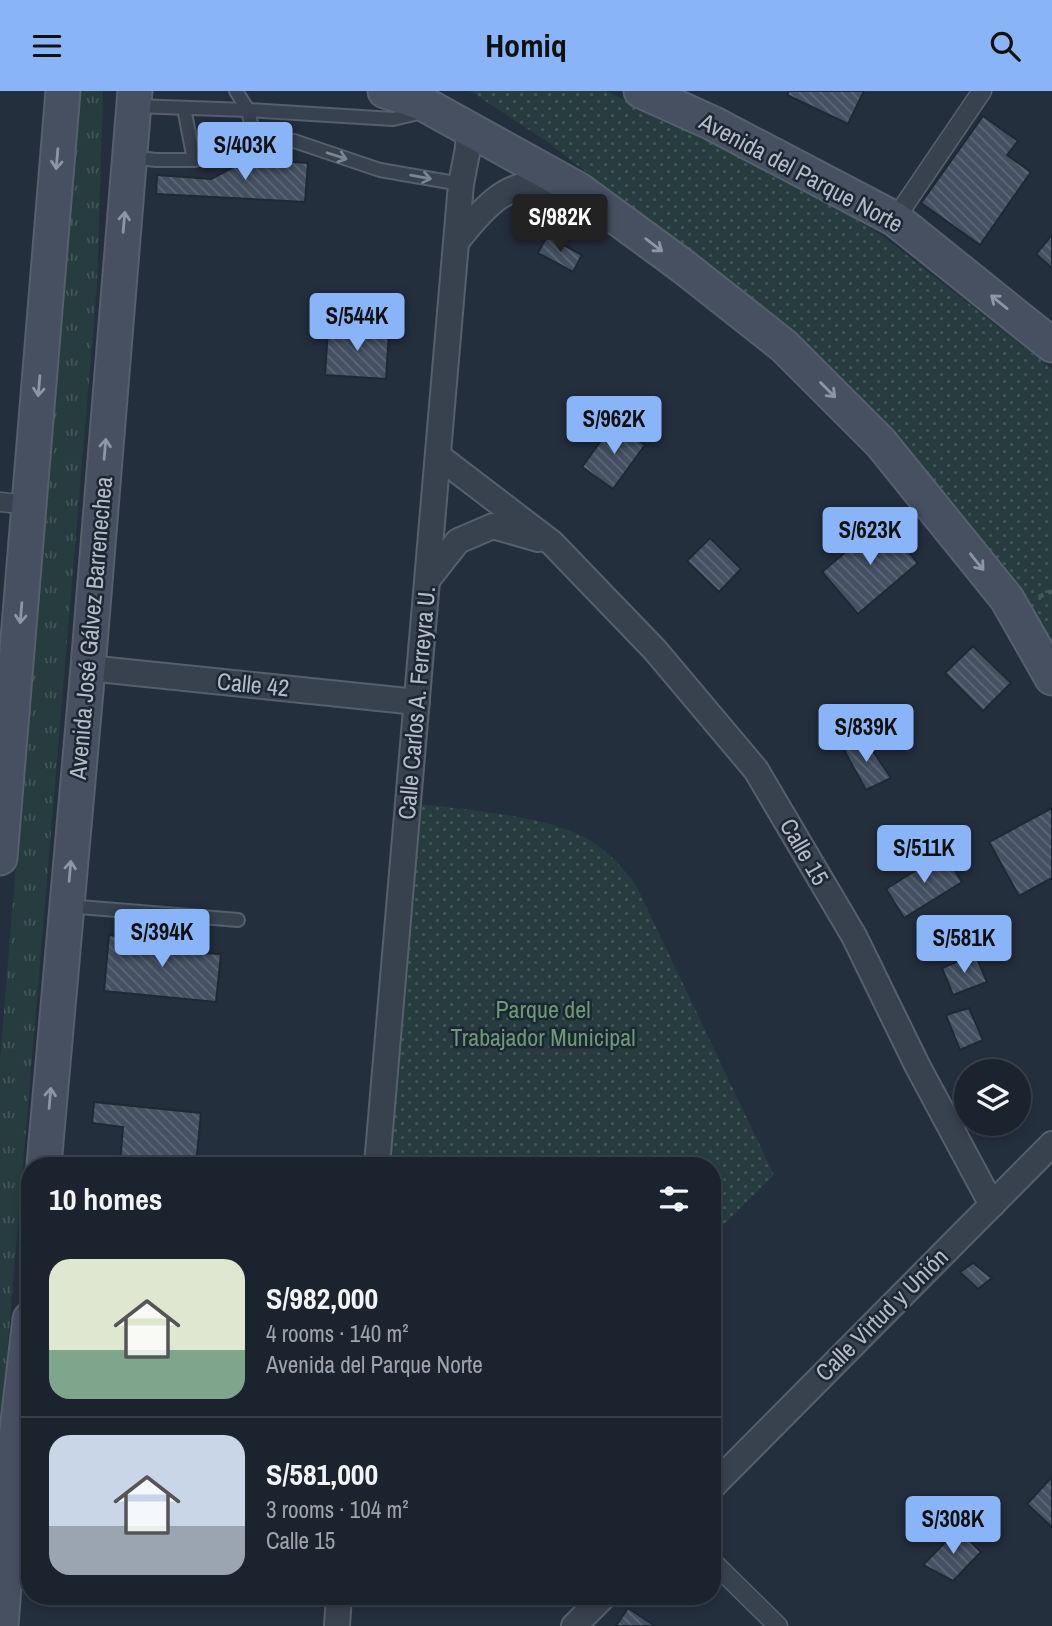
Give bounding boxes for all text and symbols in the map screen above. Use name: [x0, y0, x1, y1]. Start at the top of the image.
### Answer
text: Homiq: [485, 24, 567, 67]
icon: menu: [28, 27, 66, 65]
icon: search: [986, 27, 1024, 65]
street label: Avenida del Parque Norte: [693, 104, 909, 239]
pin: S/403K: [188, 123, 302, 182]
text: S/403K: [214, 129, 276, 160]
one-way arrow: [50, 147, 63, 170]
one-way arrow: [326, 150, 348, 163]
one-way arrow: [409, 171, 432, 184]
pin: S/982K: [503, 195, 617, 254]
text: S/982K: [529, 201, 591, 232]
one-way arrow: [118, 211, 131, 234]
one-way arrow: [644, 237, 662, 252]
pin: S/544K: [300, 293, 414, 353]
one-way arrow: [990, 295, 1008, 310]
text: S/544K: [326, 300, 388, 331]
one-way arrow: [32, 374, 45, 397]
one-way arrow: [820, 381, 837, 398]
pin: S/962K: [557, 397, 671, 456]
text: S/962K: [583, 403, 645, 434]
one-way arrow: [99, 438, 112, 461]
street label: Avenida José Gálvez Barrenechea: [61, 475, 119, 782]
pin: S/623K: [813, 507, 927, 567]
text: S/623K: [839, 514, 901, 545]
one-way arrow: [969, 552, 985, 570]
street label: Calle Carlos A. Ferreyra U.: [390, 585, 442, 821]
one-way arrow: [14, 601, 27, 623]
street label: Calle 42: [216, 664, 291, 704]
pin: S/839K: [809, 705, 923, 764]
text: S/839K: [835, 711, 897, 742]
street label: Calle 15: [773, 812, 837, 891]
pin: S/511K: [867, 825, 981, 885]
text: S/511K: [893, 832, 955, 863]
one-way arrow: [64, 860, 77, 883]
pin: S/394K: [105, 909, 219, 969]
pin: S/581K: [907, 915, 1021, 975]
text: S/394K: [131, 916, 193, 947]
text: S/581K: [933, 922, 995, 953]
park label: Parque del Trabajador Municipal: [450, 993, 636, 1053]
map controls: [954, 1059, 1031, 1136]
button: layers: [954, 1059, 1031, 1136]
one-way arrow: [44, 1087, 57, 1109]
text: 10 homes: [49, 1179, 163, 1219]
icon: filters: [655, 1180, 693, 1218]
street label: Calle Virtud y Unión: [808, 1241, 955, 1388]
text: S/982,000: [266, 1278, 378, 1318]
icon: home: [105, 1287, 189, 1371]
text: 4 rooms · 140 m²: [266, 1318, 409, 1349]
text: Avenida del Parque Norte: [266, 1349, 483, 1380]
text: S/581,000: [266, 1454, 378, 1494]
icon: home: [105, 1463, 189, 1547]
text: 3 rooms · 104 m²: [266, 1494, 409, 1525]
pin: S/308K: [896, 1497, 1010, 1556]
text: S/308K: [922, 1503, 984, 1534]
text: Calle 15: [266, 1525, 335, 1556]

